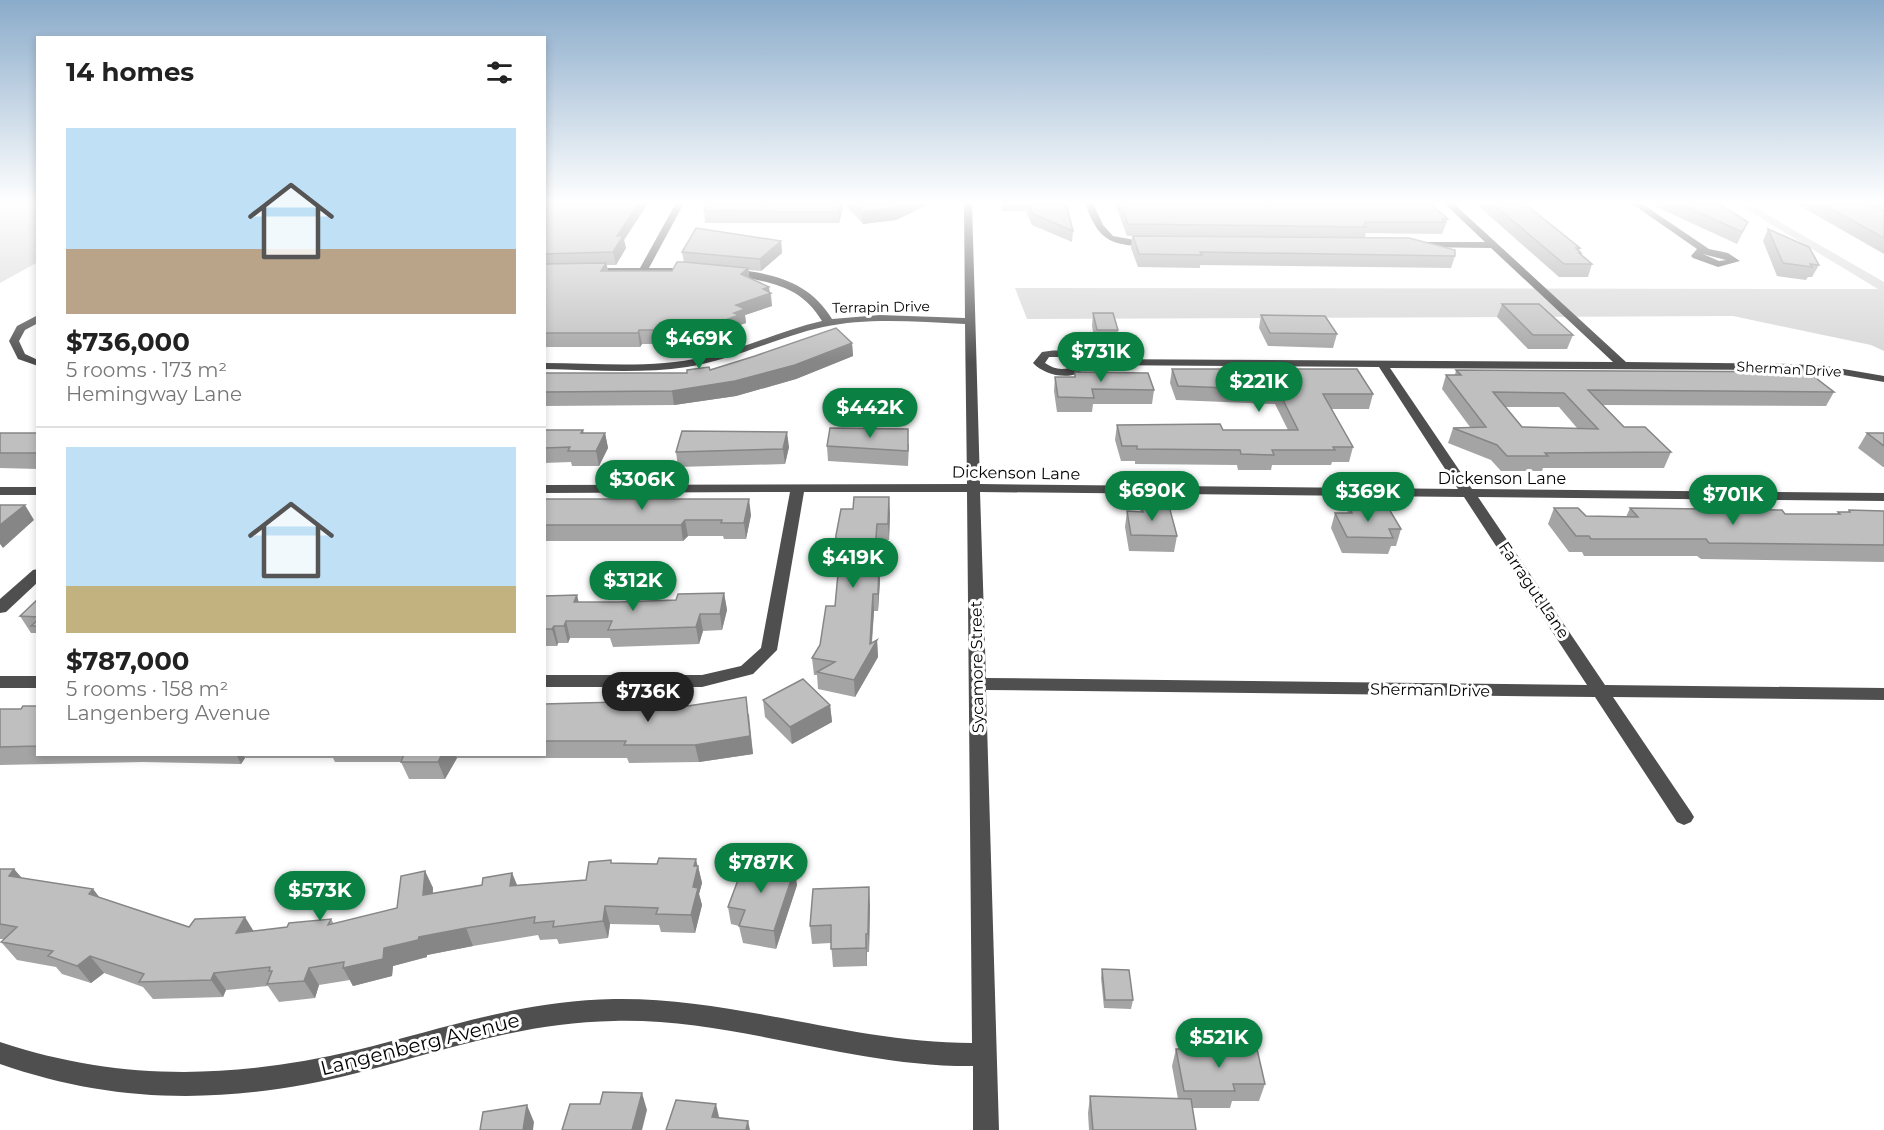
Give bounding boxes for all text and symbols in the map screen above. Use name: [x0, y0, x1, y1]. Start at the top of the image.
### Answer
text: 14 homes: [66, 56, 194, 88]
icon: filters: [483, 56, 516, 89]
icon: home: [237, 167, 345, 275]
street label: Terrapin Drive: [832, 297, 930, 317]
pin: $469K: [657, 319, 741, 370]
text: $736,000: [66, 326, 190, 358]
text: $469K: [665, 326, 733, 350]
pin: $731K: [1059, 332, 1143, 383]
text: $731K: [1071, 339, 1131, 363]
street label: Sherman Drive: [1736, 357, 1842, 381]
text: 5 rooms · 173 m²: [66, 358, 227, 382]
pin: $221K: [1217, 362, 1301, 413]
text: $221K: [1230, 369, 1289, 393]
text: Hemingway Lane: [66, 382, 242, 406]
pin: $442K: [828, 388, 912, 439]
text: $442K: [836, 395, 904, 419]
pin: $306K: [600, 460, 684, 511]
street label: Dickenson Lane: [952, 462, 1080, 484]
text: $306K: [609, 467, 675, 491]
street label: Dickenson Lane: [1438, 469, 1566, 488]
pin: $690K: [1110, 471, 1194, 522]
pin: $369K: [1326, 472, 1410, 523]
pin: $701K: [1691, 475, 1775, 526]
text: $690K: [1119, 478, 1185, 502]
text: $369K: [1336, 479, 1400, 503]
text: $701K: [1703, 482, 1763, 506]
icon: home: [237, 486, 345, 594]
pin: $419K: [811, 538, 895, 589]
street label: Farragut Lane: [1495, 538, 1573, 642]
text: $419K: [822, 545, 884, 569]
pin: $312K: [591, 561, 675, 612]
text: $312K: [604, 568, 662, 592]
street label: Sycamore Street: [966, 600, 988, 733]
text: $787,000: [66, 645, 189, 677]
pin: $736K: [606, 672, 690, 723]
text: 5 rooms · 158 m²: [66, 677, 228, 701]
text: $736K: [616, 679, 680, 703]
street label: Sherman Drive: [1370, 679, 1490, 701]
text: Langenberg Avenue: [66, 701, 270, 725]
pin: $787K: [719, 843, 803, 894]
text: $787K: [728, 850, 794, 874]
pin: $573K: [278, 871, 362, 922]
text: $573K: [288, 878, 352, 902]
street label: Langenberg Avenue: [318, 1008, 522, 1080]
pin: $521K: [1177, 1018, 1261, 1069]
text: $521K: [1190, 1025, 1249, 1049]

